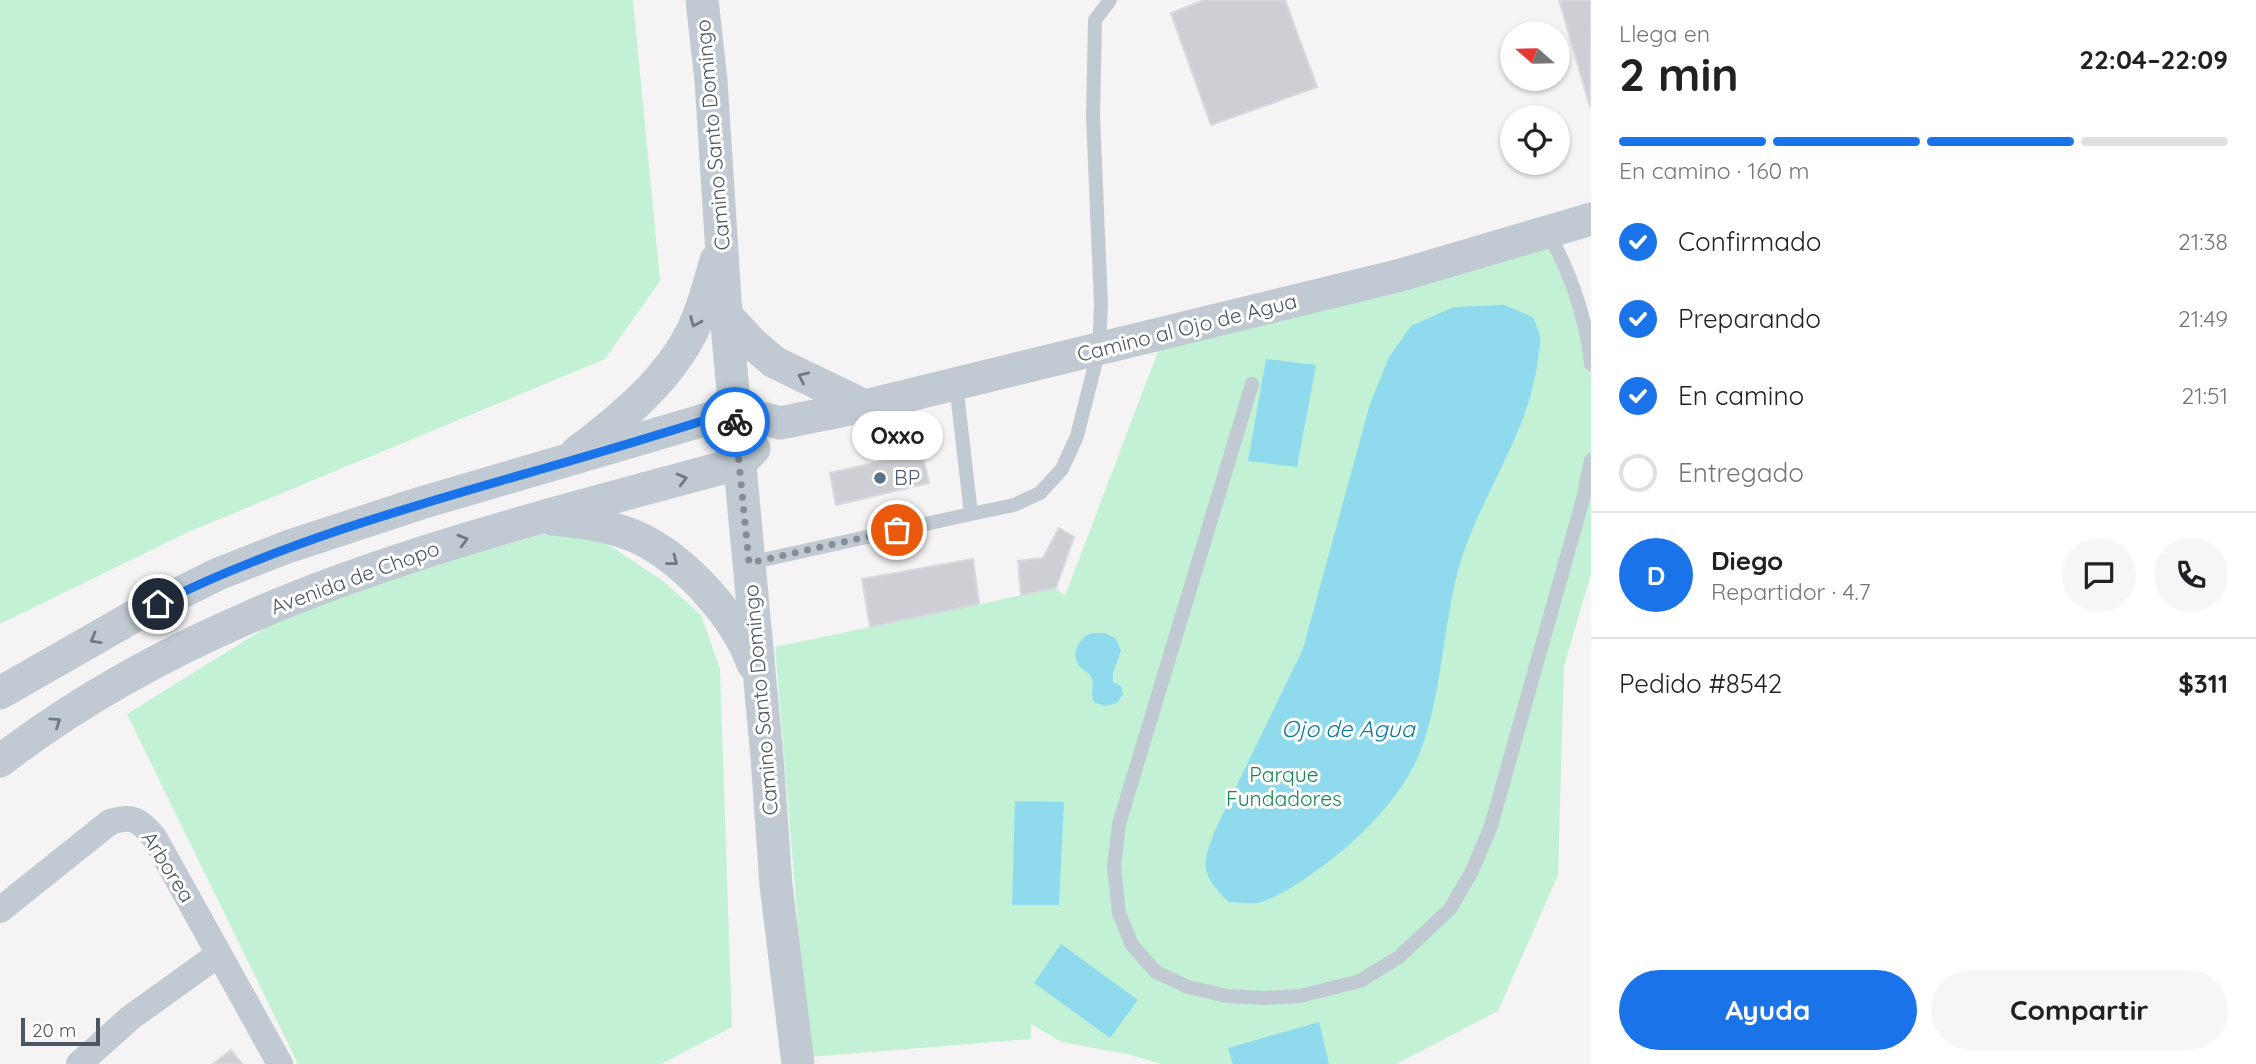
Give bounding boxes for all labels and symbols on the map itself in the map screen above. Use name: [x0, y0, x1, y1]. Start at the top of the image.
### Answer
street label: Camino Santo Domingo: [689, 18, 735, 252]
north arrow: [1500, 21, 1570, 91]
street label: Camino al Ojo de Agua: [1074, 287, 1299, 367]
one-way arrow: [690, 315, 704, 327]
one-way arrow: [798, 371, 810, 385]
courier: [700, 387, 770, 457]
callout: Oxxo: [852, 411, 942, 460]
place label: BP: [894, 464, 920, 490]
marker: BP: [872, 470, 888, 486]
one-way arrow: [676, 473, 688, 487]
pin: [867, 500, 927, 560]
street label: Avenida de Chopo: [267, 534, 443, 620]
one-way arrow: [457, 534, 469, 549]
one-way arrow: [665, 552, 677, 565]
pin: [128, 574, 188, 634]
street label: Camino Santo Domingo: [737, 583, 783, 817]
one-way arrow: [90, 631, 102, 644]
water label: Ojo de Agua: [1281, 714, 1416, 743]
one-way arrow: [48, 718, 61, 730]
park label: Parque Fundadores: [1226, 761, 1342, 811]
street label: Arborea: [137, 826, 201, 907]
scale bar: [21, 1015, 100, 1047]

